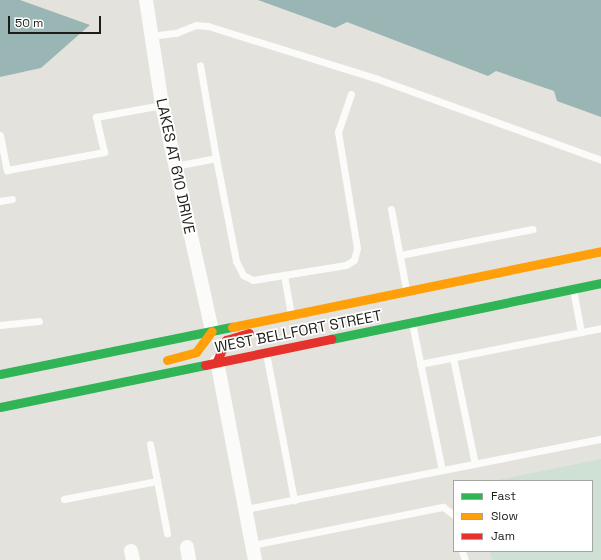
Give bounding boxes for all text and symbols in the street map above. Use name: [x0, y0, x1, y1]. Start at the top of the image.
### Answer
scale bar: [10, 8, 103, 34]
text: 50 m: [15, 15, 43, 31]
street label: LAKES AT 610 DRIVE: [153, 96, 199, 236]
street label: WEST BELLFORT STREET: [213, 306, 383, 356]
legend: [453, 480, 593, 552]
text: Fast: [491, 488, 516, 504]
text: Slow: [491, 508, 518, 524]
text: Jam: [491, 528, 515, 544]

